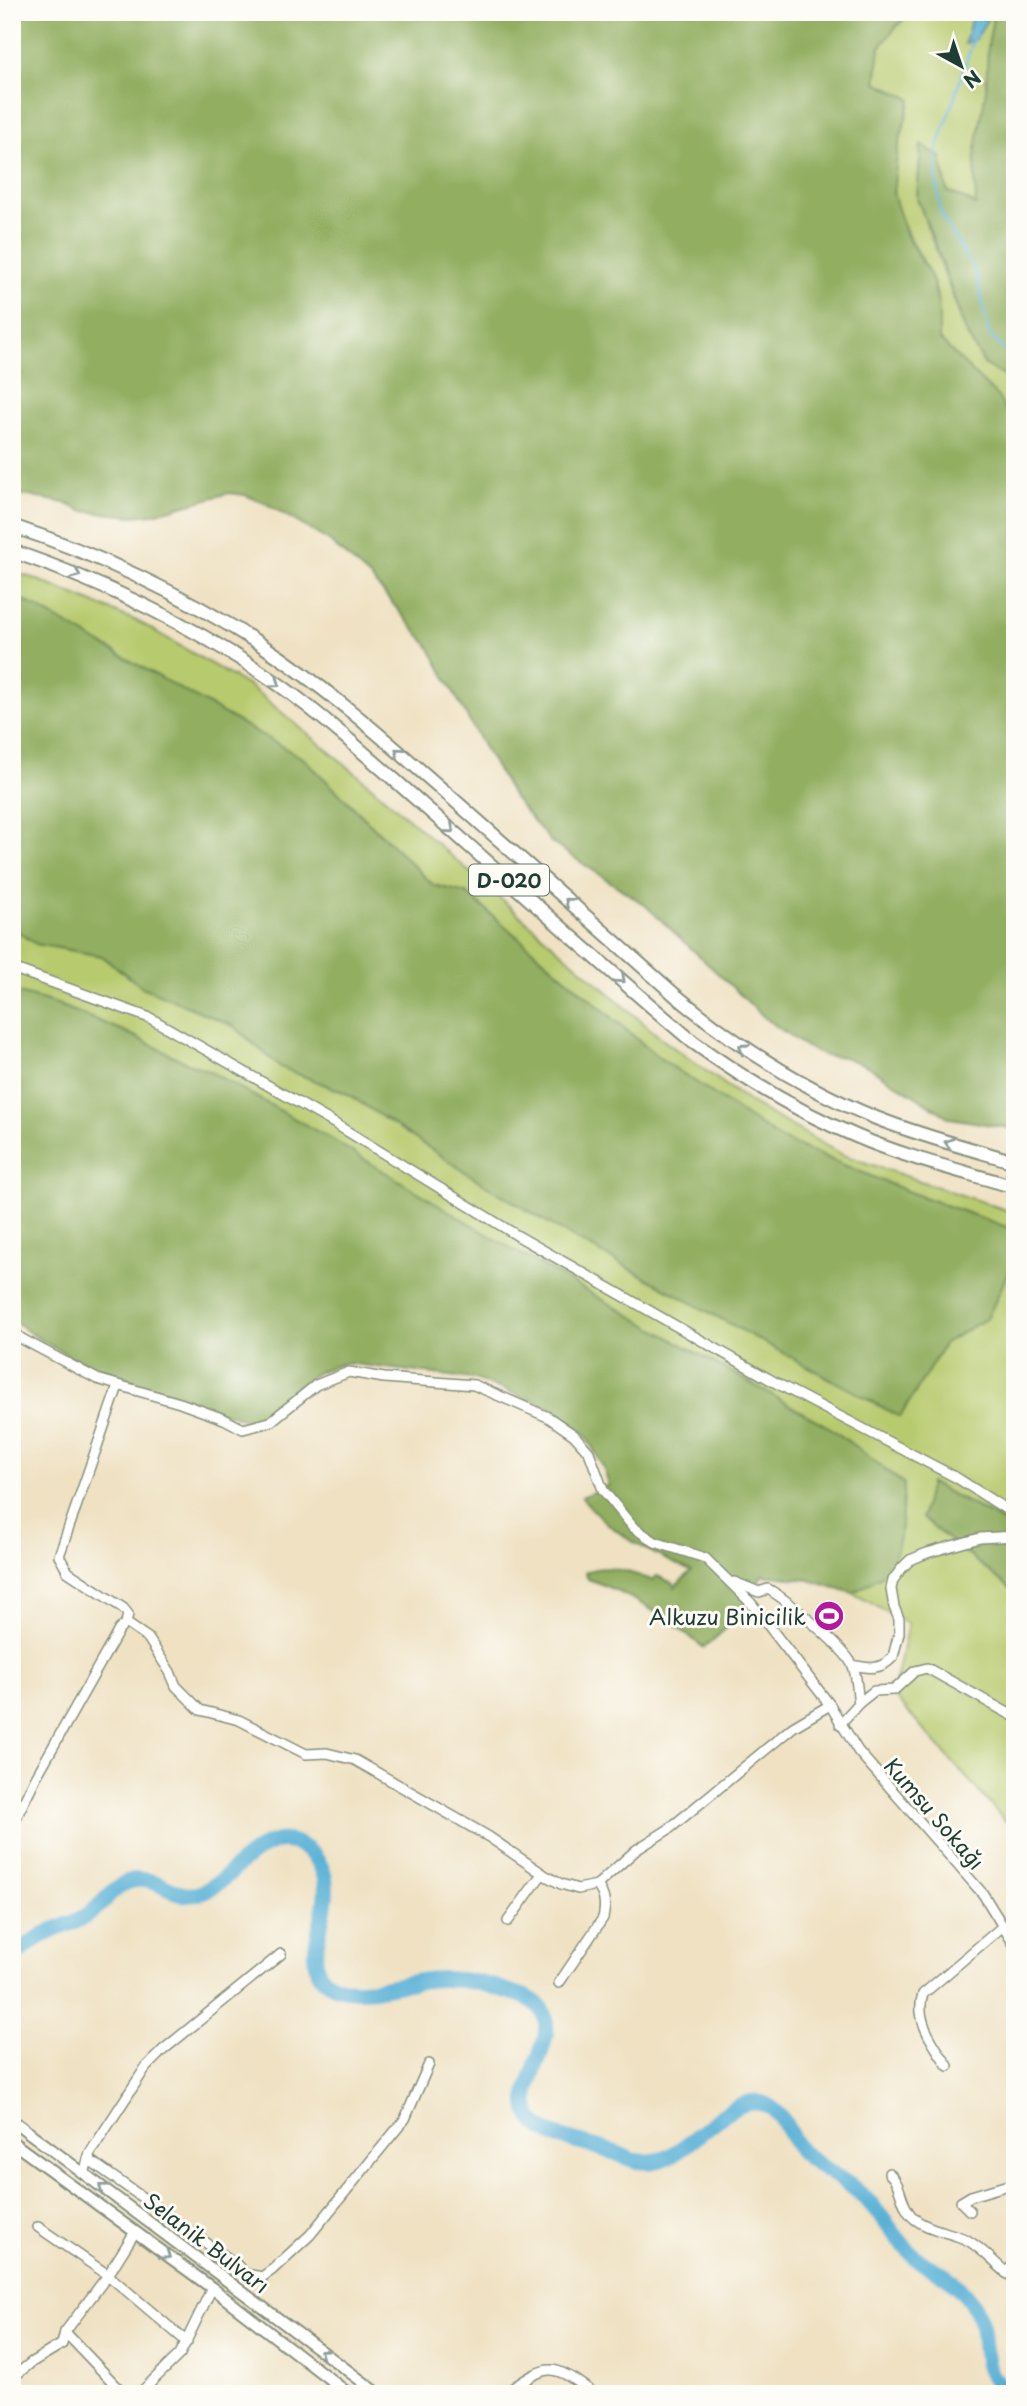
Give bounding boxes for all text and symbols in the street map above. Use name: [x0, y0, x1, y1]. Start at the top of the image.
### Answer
north arrow: [926, 32, 996, 102]
text: N: [958, 64, 987, 95]
one-way arrow: [70, 566, 82, 580]
one-way arrow: [268, 675, 281, 688]
one-way arrow: [394, 748, 407, 760]
one-way arrow: [442, 821, 455, 833]
road number: D-020: [469, 864, 549, 895]
one-way arrow: [565, 898, 578, 910]
one-way arrow: [613, 971, 626, 984]
one-way arrow: [738, 1043, 751, 1056]
one-way arrow: [944, 1136, 956, 1151]
sports icon: Alkuzu Binicilik: [812, 1599, 846, 1633]
place label: Alkuzu Binicilik: [649, 1600, 806, 1632]
street label: Kumsu Sokağı: [877, 1750, 993, 1876]
one-way arrow: [98, 2183, 111, 2196]
street label: Selanik Bulvarı: [137, 2184, 277, 2300]
one-way arrow: [158, 2247, 171, 2259]
one-way arrow: [320, 2349, 332, 2361]

